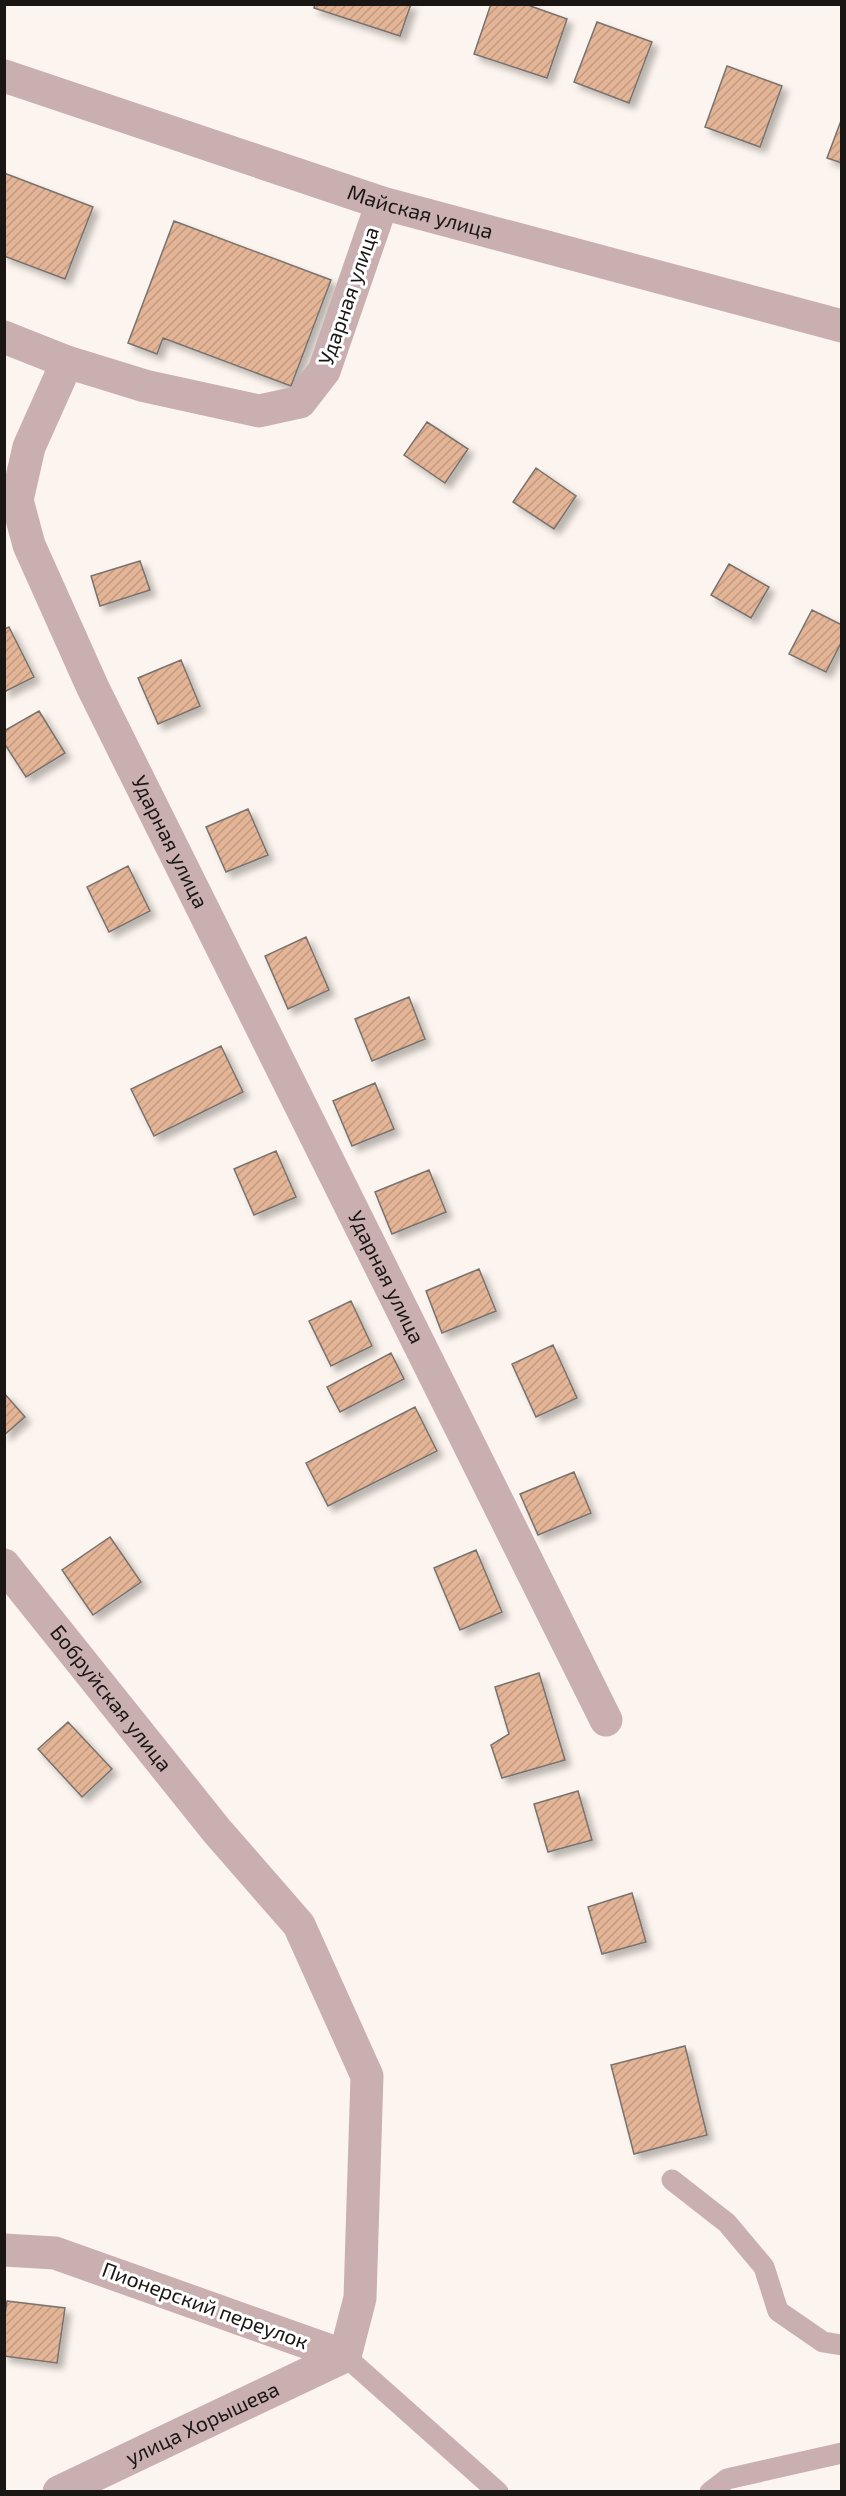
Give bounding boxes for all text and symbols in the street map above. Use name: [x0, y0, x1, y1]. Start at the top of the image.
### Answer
street label: Майская улица: [344, 178, 496, 243]
street label: Ударная улица: [312, 223, 384, 368]
street label: Ударная улица: [127, 771, 214, 912]
street label: Ударная улица: [344, 1206, 431, 1347]
street label: Бобруйская улица: [46, 1619, 178, 1776]
street label: Пионерский переулок: [99, 2256, 312, 2354]
street label: улица Хорышева: [121, 2375, 283, 2470]

